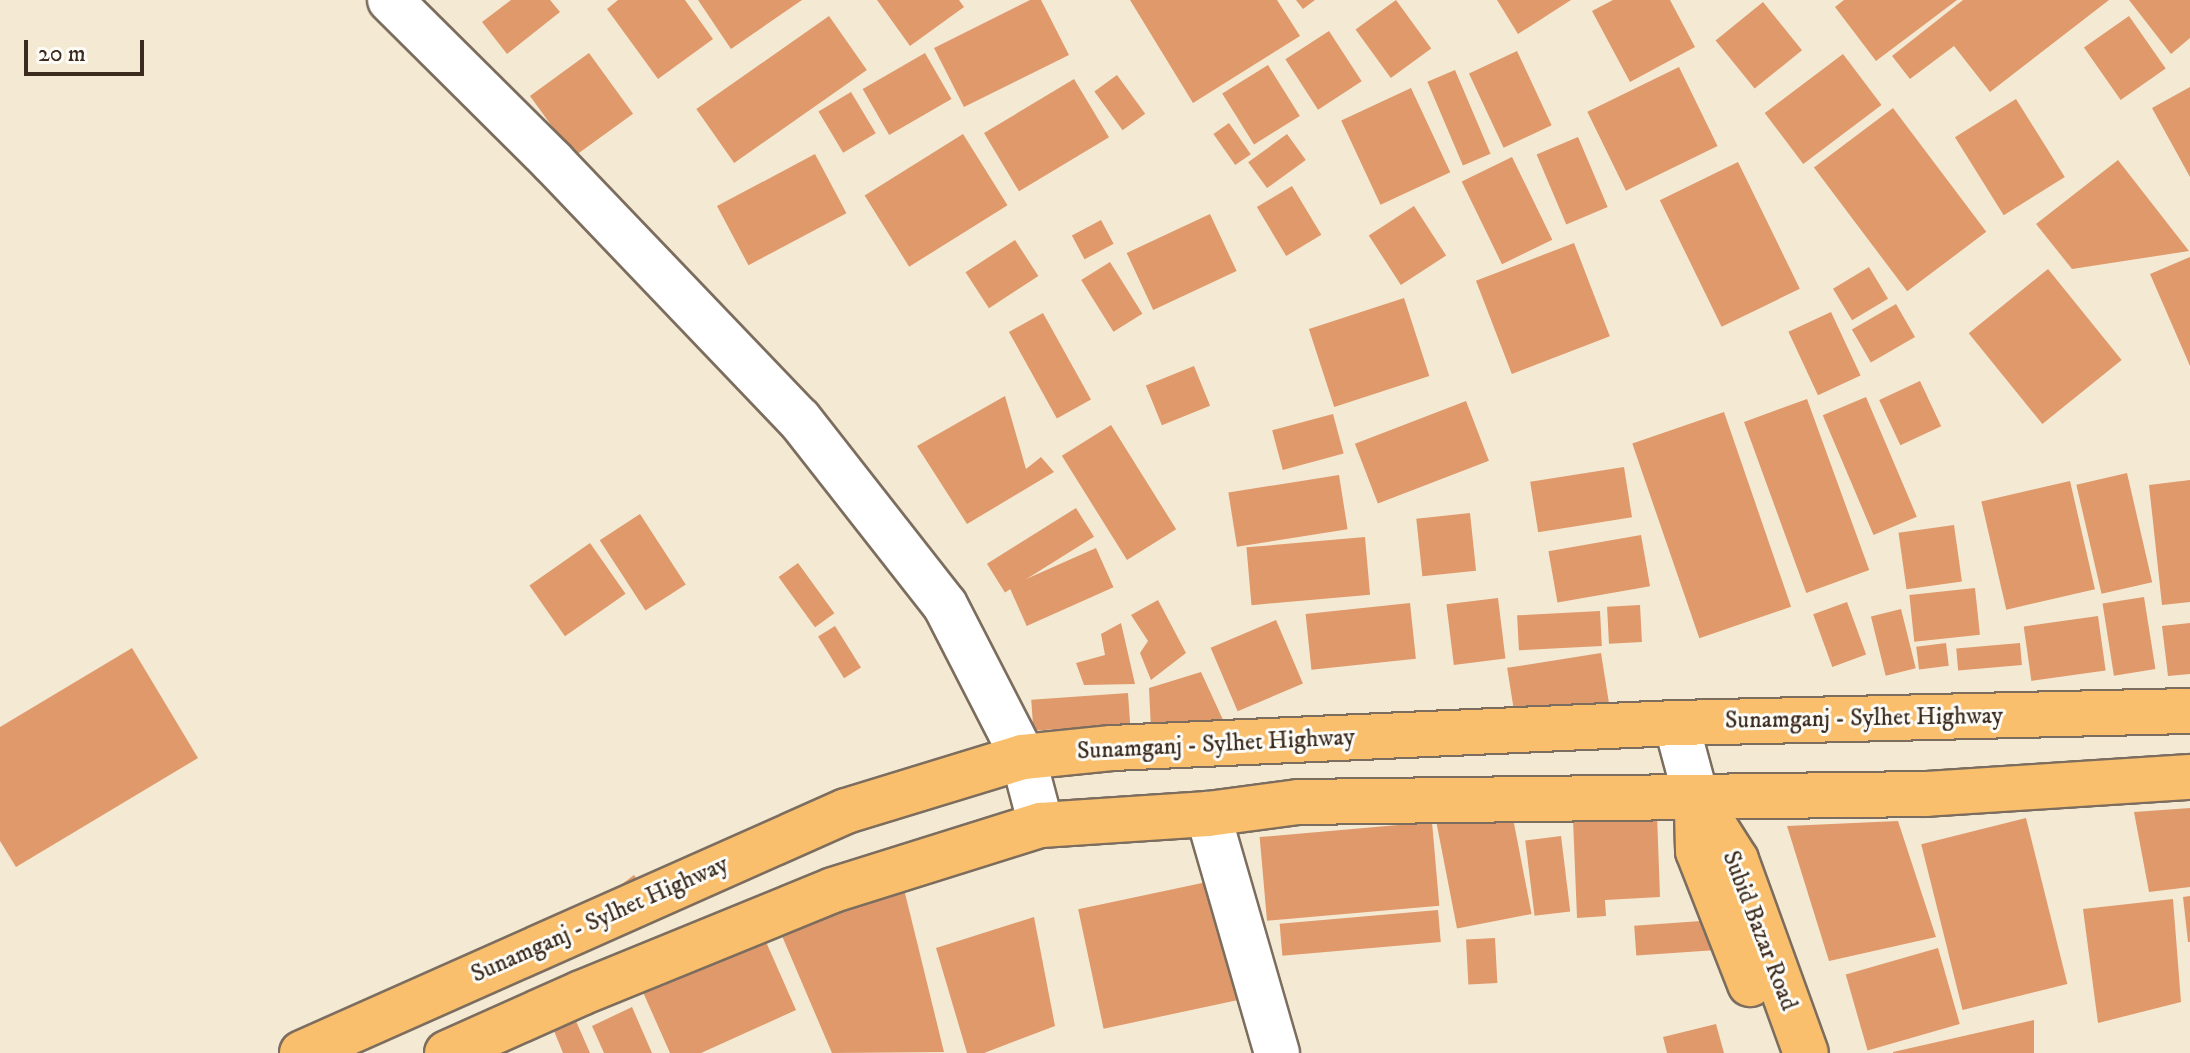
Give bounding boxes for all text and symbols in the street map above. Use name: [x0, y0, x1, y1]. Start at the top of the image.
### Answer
scale bar: [28, 24, 148, 74]
text: 20 m: [38, 39, 86, 69]
street label: Sunamganj - Sylhet Highway: [1725, 702, 2003, 736]
street label: Sunamganj - Sylhet Highway: [1076, 723, 1356, 767]
street label: Subid Bazar Road: [1715, 847, 1803, 1015]
street label: Sunamganj - Sylhet Highway: [467, 850, 733, 990]

